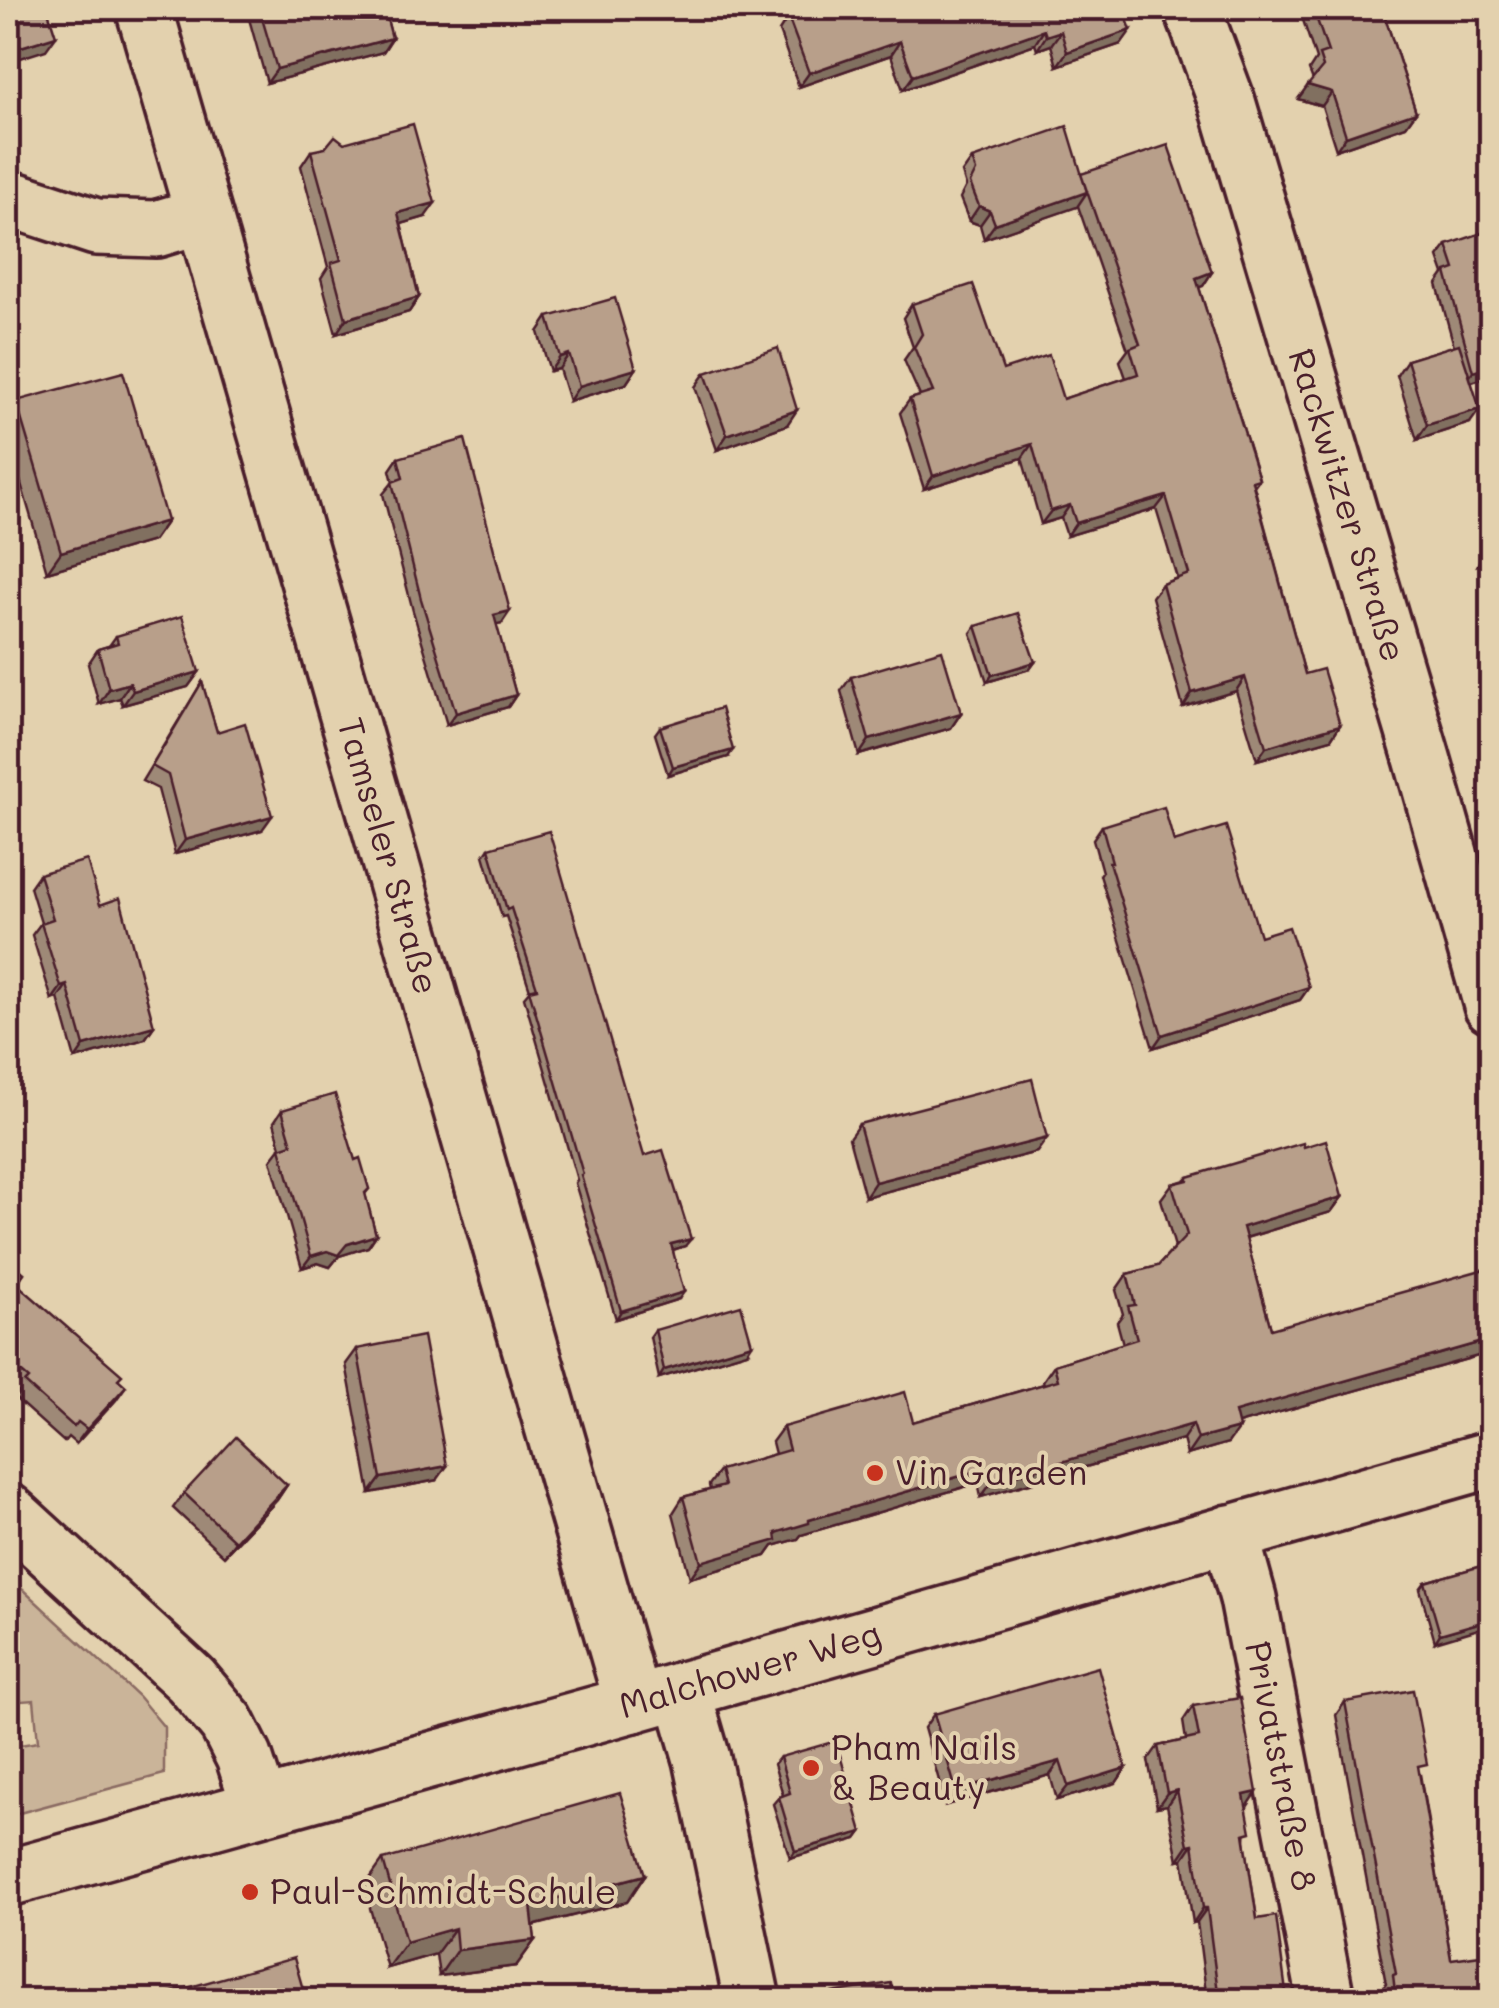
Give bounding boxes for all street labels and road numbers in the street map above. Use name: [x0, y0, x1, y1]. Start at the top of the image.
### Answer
street label: Rackwitzer Straße: [1279, 342, 1418, 666]
street label: Tamseler Straße: [328, 712, 451, 999]
street label: Malchower Weg: [613, 1609, 885, 1727]
street label: Privatstraße 8: [1236, 1637, 1330, 1894]

